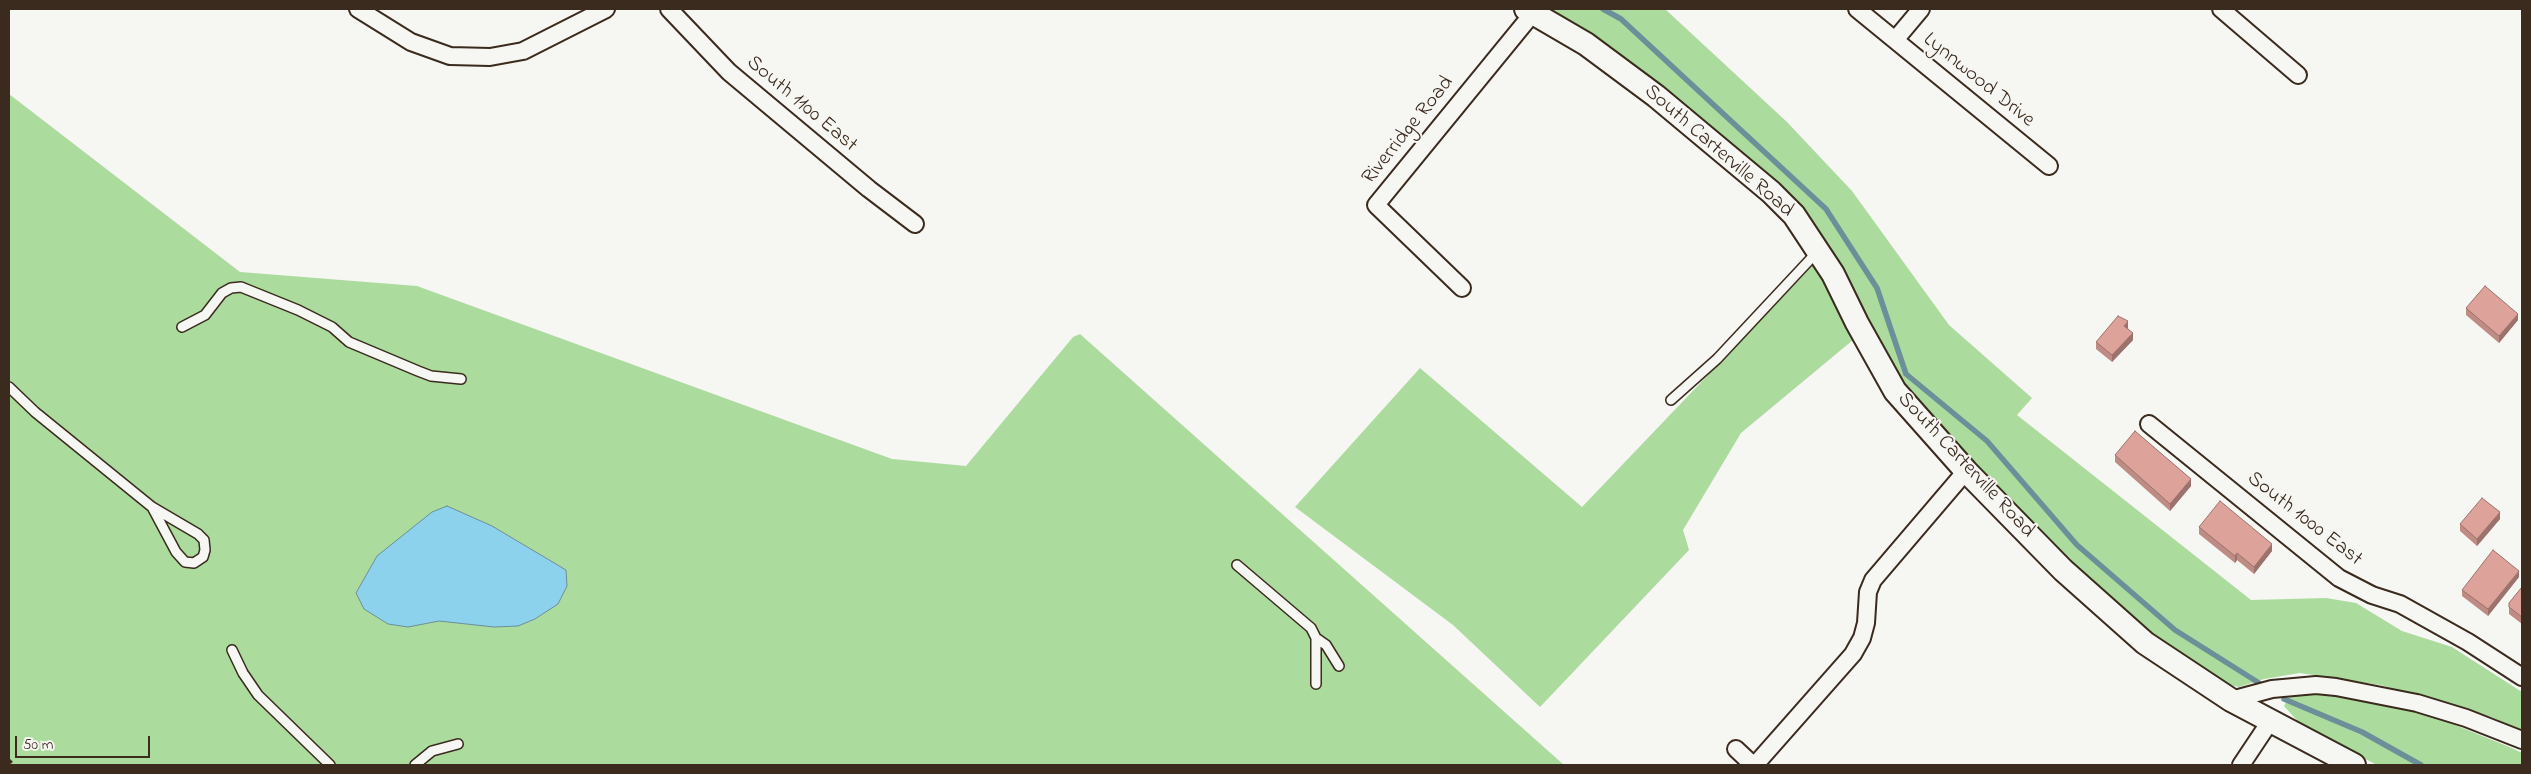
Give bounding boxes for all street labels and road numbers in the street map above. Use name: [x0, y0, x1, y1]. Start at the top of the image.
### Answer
street label: Lynnwood Drive: [1917, 28, 2039, 134]
street label: South 1100 East: [740, 51, 862, 159]
street label: Riverridge Road: [1358, 72, 1460, 190]
street label: South Carterville Road: [1638, 80, 1798, 224]
street label: South Carterville Road: [1891, 388, 2039, 544]
street label: South 1000 East: [2241, 467, 2367, 573]

